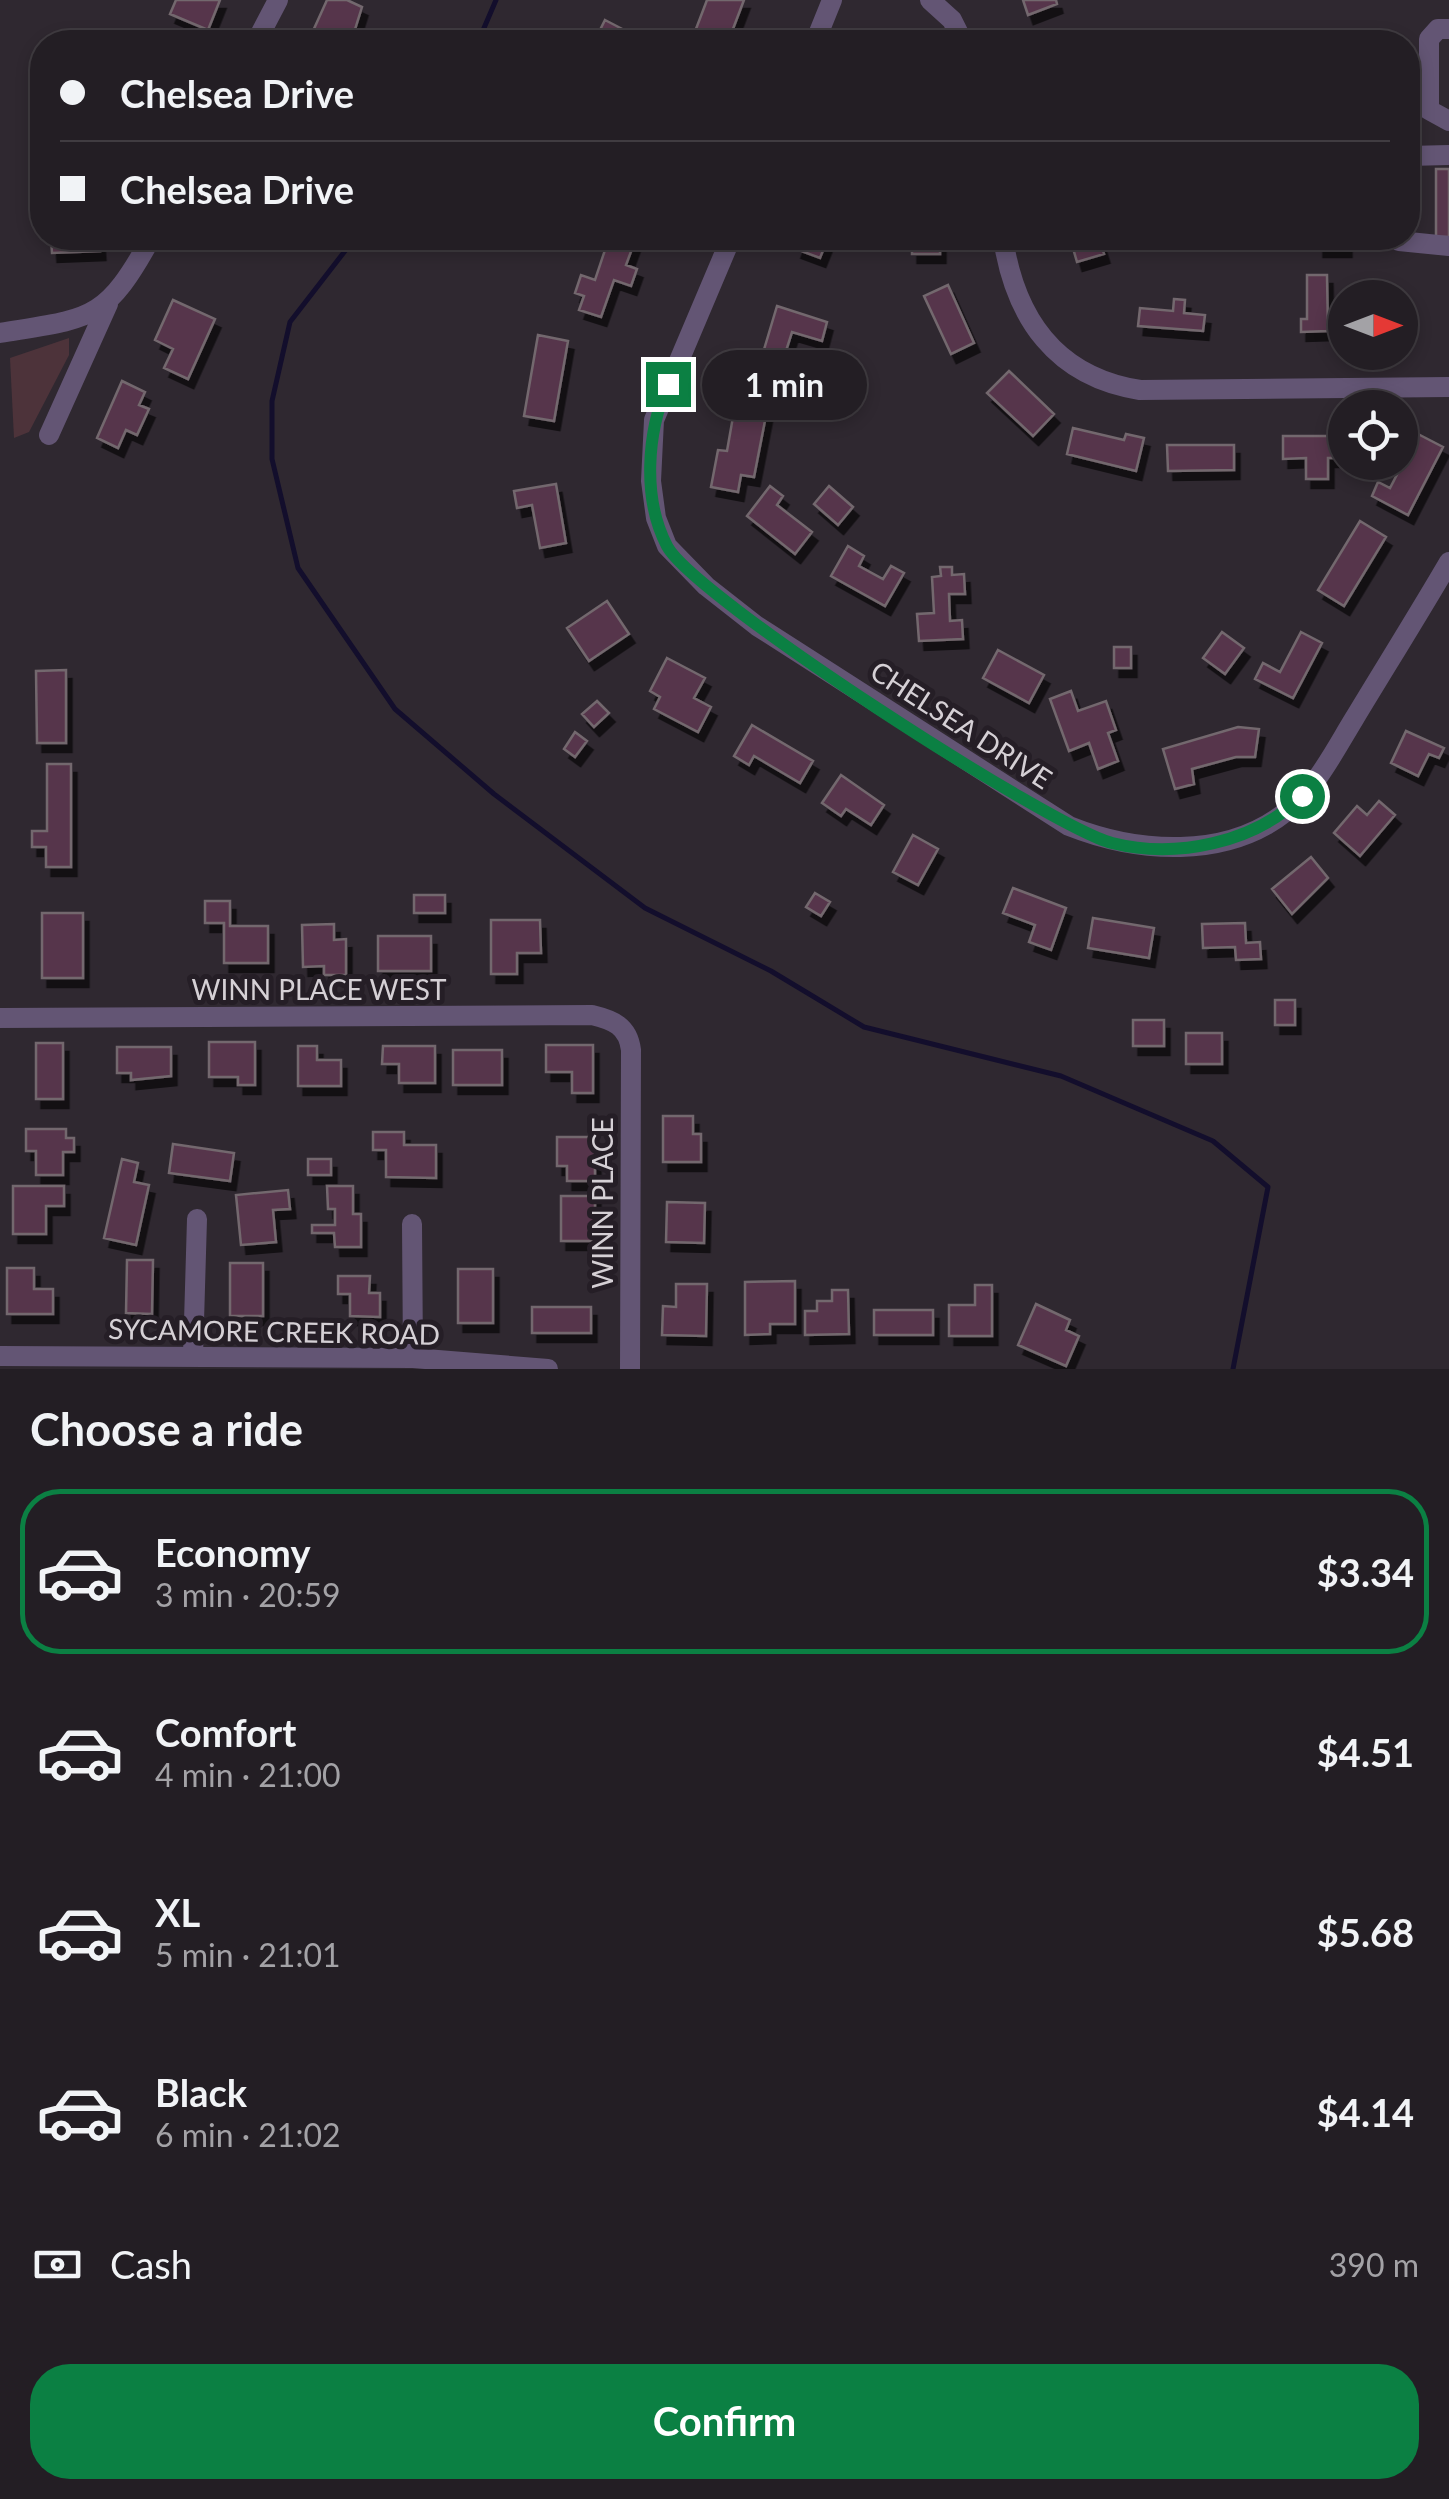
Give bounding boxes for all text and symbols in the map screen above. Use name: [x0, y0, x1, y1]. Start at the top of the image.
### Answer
text: Chelsea Drive: [120, 70, 354, 116]
text: Chelsea Drive: [120, 166, 354, 212]
north arrow: [1328, 280, 1418, 370]
map controls: [1328, 280, 1418, 480]
callout: 1 min: [703, 349, 868, 419]
route end: [646, 362, 691, 407]
text: 1 min: [745, 365, 824, 404]
button: locate: [1328, 390, 1418, 480]
street label: CHELSEA DRIVE: [865, 653, 1058, 795]
route start: [1280, 774, 1325, 819]
street label: WINN PLACE WEST: [192, 972, 447, 1006]
street label: WINN PLACE: [585, 1117, 619, 1289]
street label: SYCAMORE CREEK ROAD: [108, 1311, 440, 1351]
text: Choose a ride: [30, 1402, 303, 1456]
icon: car: [35, 1527, 125, 1617]
text: Economy: [155, 1529, 310, 1575]
text: $3.34: [1317, 1549, 1414, 1595]
text: 3 min · 20:59: [155, 1575, 341, 1614]
icon: car: [35, 1707, 125, 1797]
text: Comfort: [155, 1709, 296, 1755]
text: $4.51: [1317, 1729, 1414, 1775]
text: 4 min · 21:00: [155, 1755, 341, 1794]
icon: car: [35, 1887, 125, 1977]
text: XL: [155, 1889, 200, 1935]
text: $5.68: [1317, 1909, 1414, 1955]
text: 5 min · 21:01: [155, 1935, 341, 1974]
icon: car: [35, 2067, 125, 2157]
text: Black: [155, 2069, 247, 2115]
text: $4.14: [1317, 2089, 1414, 2135]
text: 6 min · 21:02: [155, 2115, 341, 2154]
icon: cash: [30, 2237, 85, 2292]
text: Cash: [110, 2241, 192, 2287]
text: 390 m: [1329, 2245, 1419, 2284]
button: Confirm: [30, 2364, 1419, 2479]

